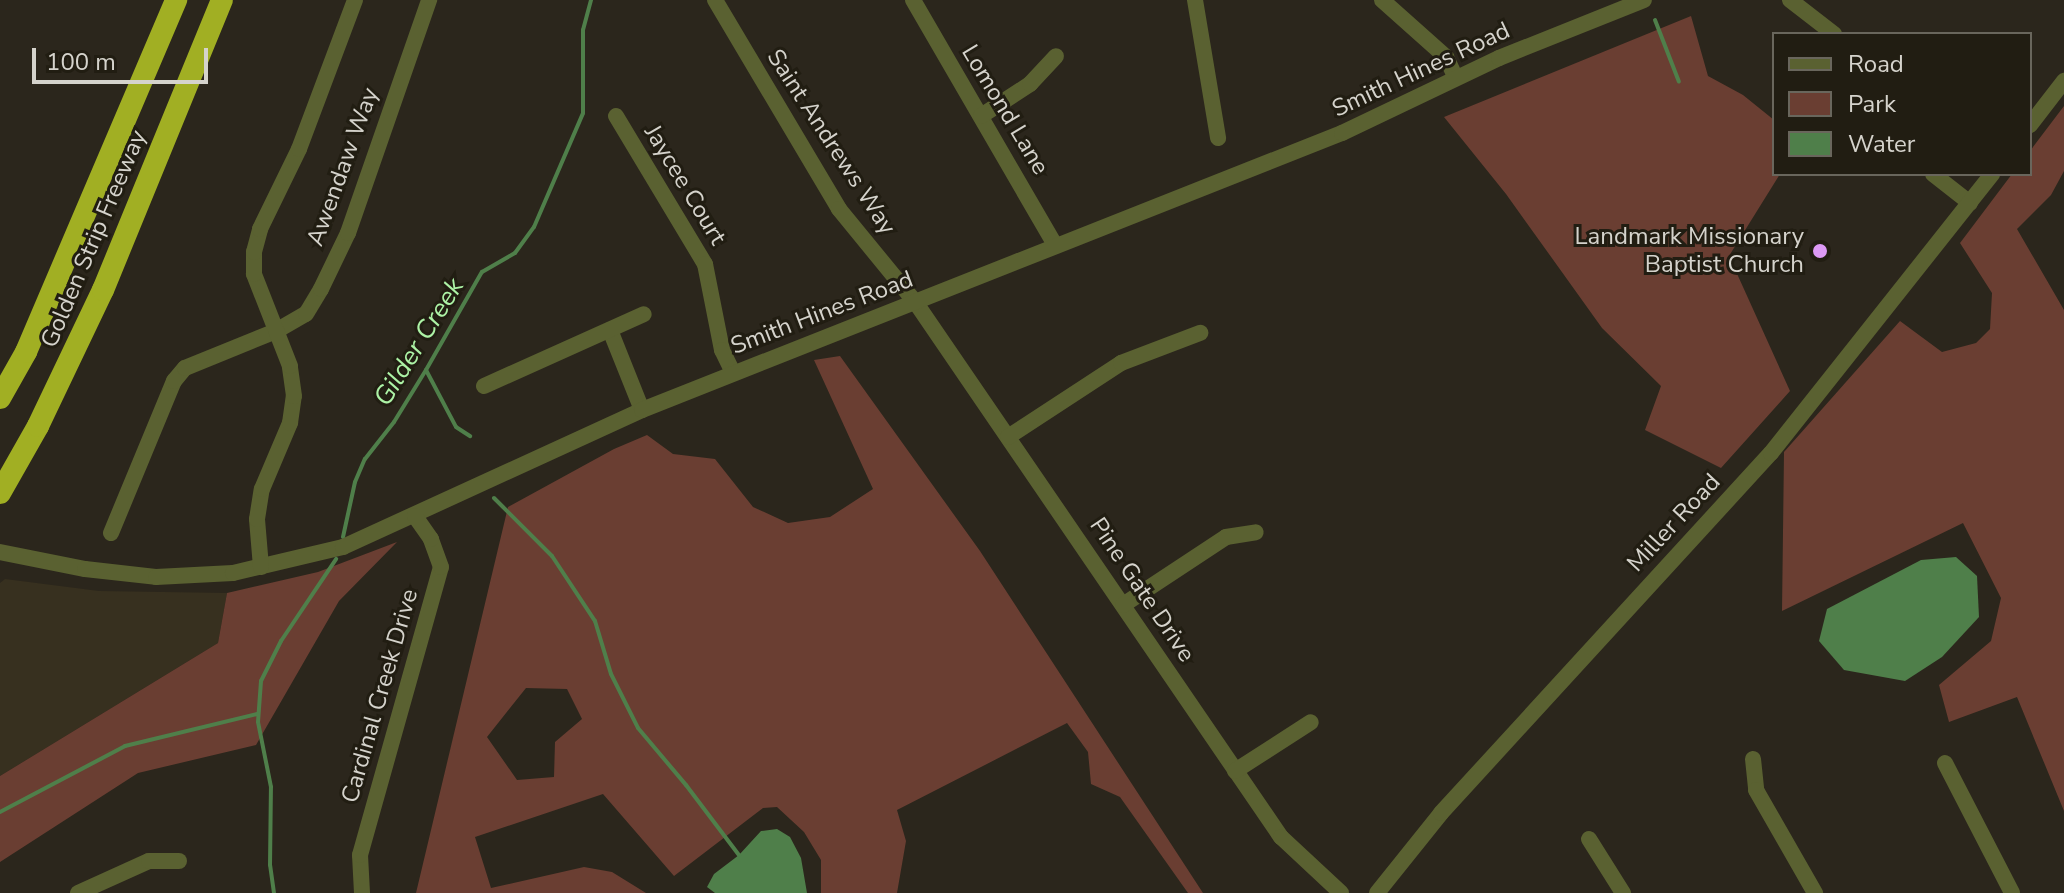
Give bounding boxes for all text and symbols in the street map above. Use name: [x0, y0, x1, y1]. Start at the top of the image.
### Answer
street label: Smith Hines Road: [1328, 16, 1514, 124]
scale bar: [36, 32, 212, 82]
legend: [1772, 32, 2032, 176]
street label: Lomond Lane: [955, 40, 1055, 180]
street label: Saint Andrews Way: [760, 44, 902, 240]
text: 100 m: [46, 46, 116, 78]
text: Road: [1848, 48, 1904, 80]
street label: Awendaw Way: [301, 84, 385, 250]
text: Park: [1848, 88, 1896, 120]
street label: Jaycee Court: [638, 120, 732, 250]
street label: Golden Strip Freeway: [35, 126, 153, 352]
text: Water: [1848, 128, 1915, 160]
place label: Landmark Missionary Baptist Church: [1575, 223, 1804, 279]
marker: Landmark Missionary Baptist Church: [1811, 242, 1829, 260]
street label: Smith Hines Road: [727, 265, 917, 361]
water label: Gilder Creek: [367, 272, 471, 412]
street label: Miller Road: [1621, 468, 1727, 578]
street label: Pine Gate Drive: [1083, 512, 1201, 668]
street label: Cardinal Creek Drive: [336, 586, 424, 806]

